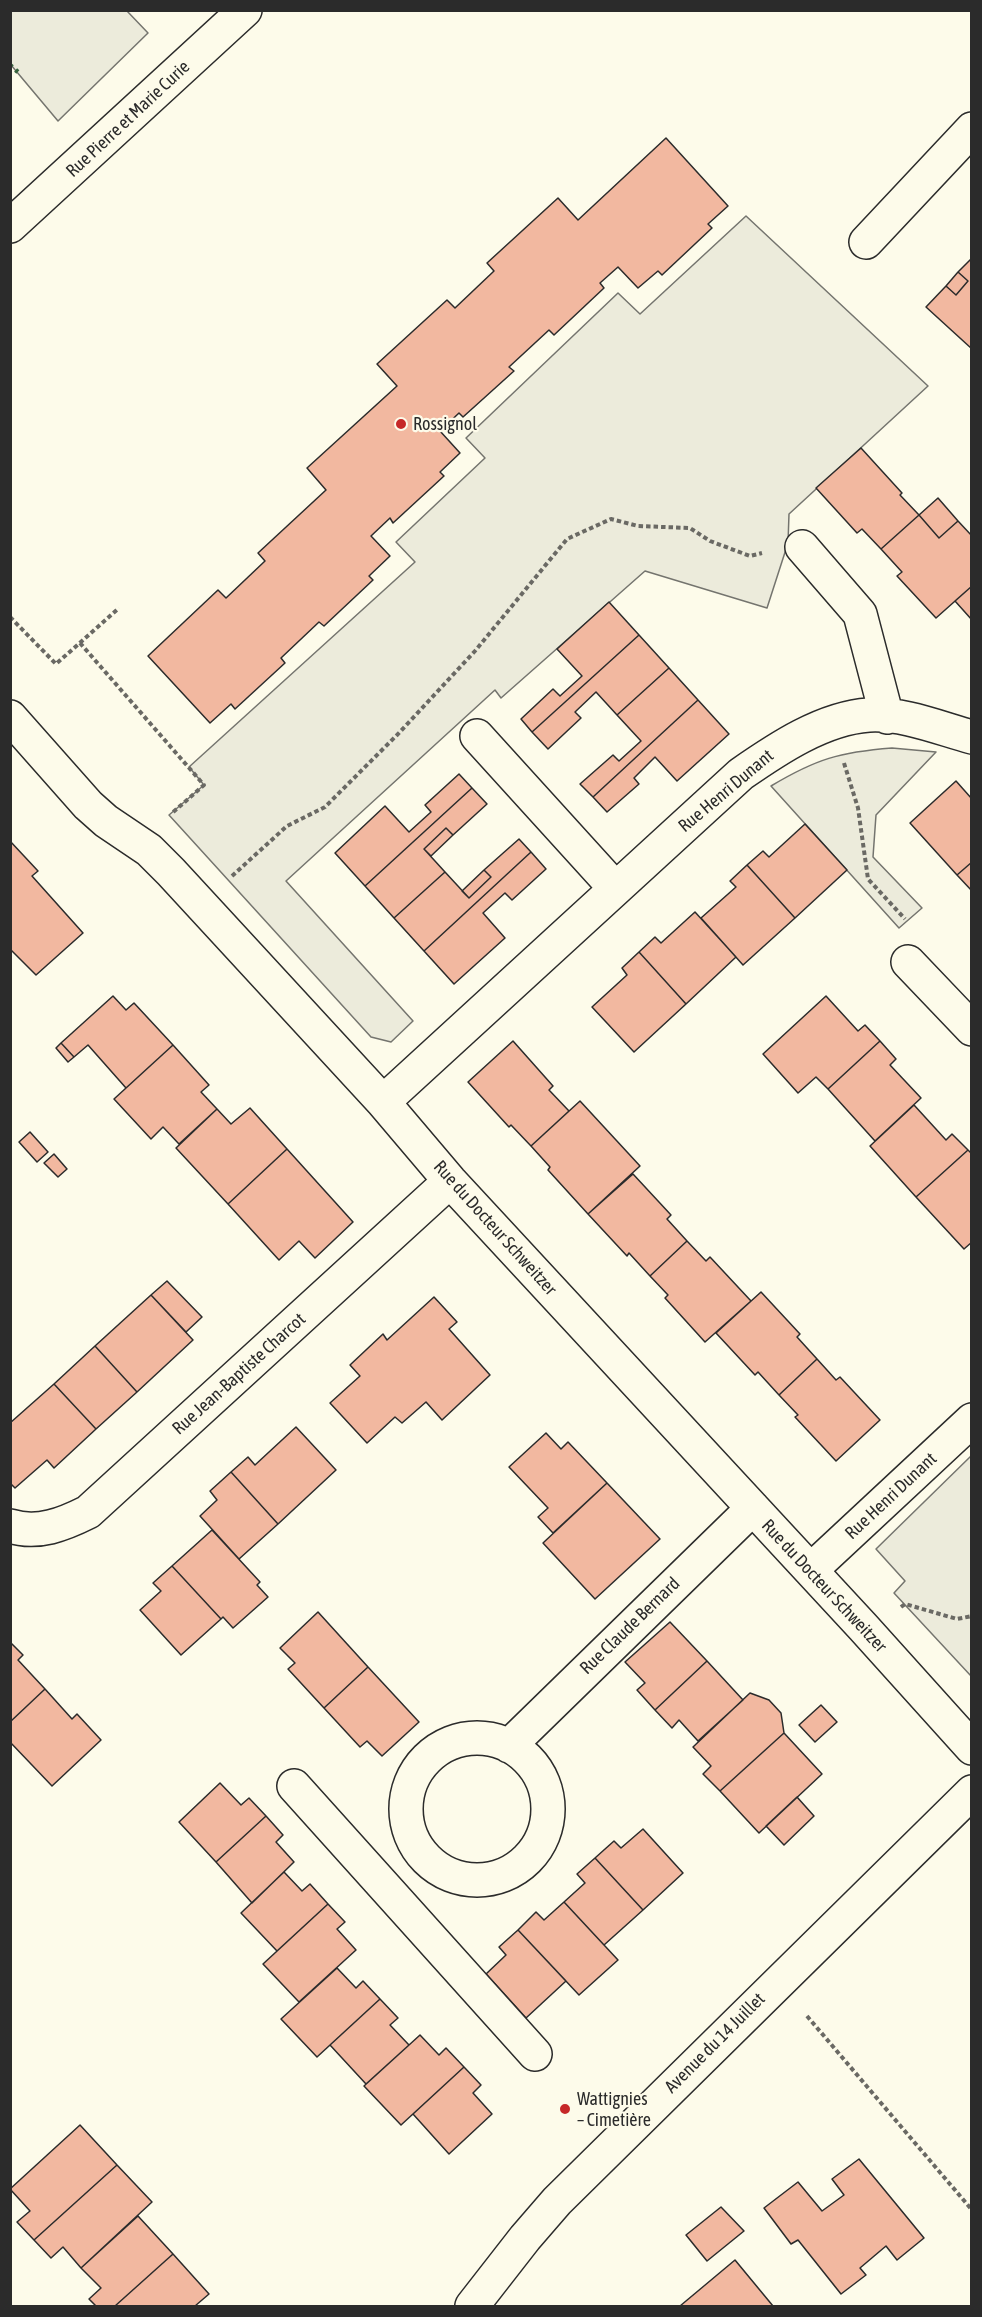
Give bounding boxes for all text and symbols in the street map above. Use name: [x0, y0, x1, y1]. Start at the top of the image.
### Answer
street label: Rue Pierre et Marie Curie: [62, 56, 194, 182]
place label: Rossignol: [413, 413, 477, 435]
marker: Rossignol: [394, 417, 408, 431]
street label: Rue Henri Dunant: [674, 745, 778, 837]
street label: Rue du Docteur Schweitzer: [429, 1156, 561, 1300]
street label: Rue Jean-Baptiste Charcot: [168, 1309, 310, 1439]
street label: Rue Henri Dunant: [841, 1448, 941, 1544]
street label: Rue du Docteur Schweitzer: [757, 1515, 891, 1657]
street label: Rue Claude Bernard: [576, 1573, 684, 1679]
street label: Avenue du 14 Juillet: [660, 1988, 770, 2098]
place label: Wattignies – Cimetière: [577, 2088, 651, 2130]
marker: Wattignies – Cimetière: [558, 2102, 572, 2116]

